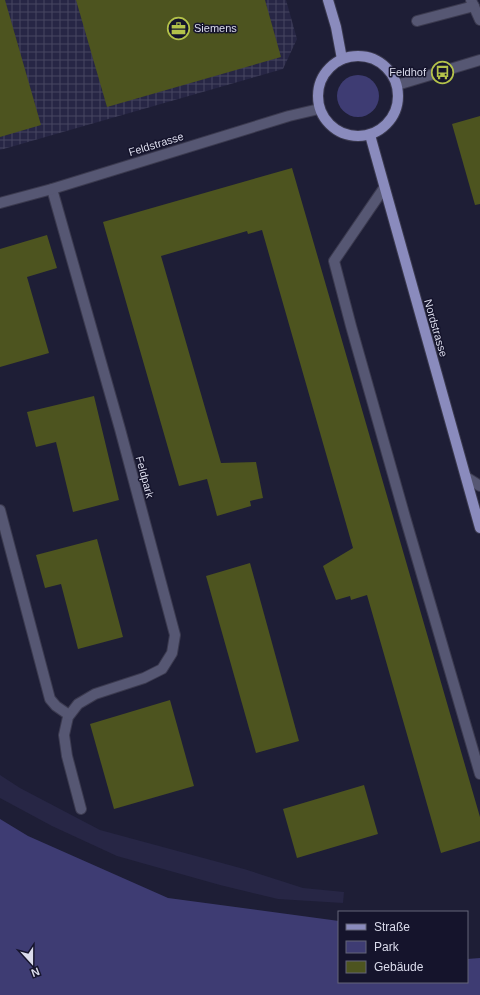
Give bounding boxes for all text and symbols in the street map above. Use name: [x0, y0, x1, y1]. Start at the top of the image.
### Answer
office icon: Siemens: [166, 15, 192, 41]
place label: Siemens: [194, 22, 237, 34]
bus stop icon: Feldhof: [429, 59, 455, 85]
place label: Feldhof: [389, 66, 427, 78]
street label: Feldstrasse: [127, 130, 185, 158]
street label: Nordstrasse: [422, 298, 450, 358]
street label: Feldpark: [134, 455, 156, 500]
legend: [338, 911, 468, 983]
text: Straße: [374, 920, 410, 934]
text: Park: [374, 940, 400, 954]
north arrow: [12, 943, 52, 983]
text: Gebäude: [374, 960, 424, 974]
text: N: [30, 965, 41, 979]

